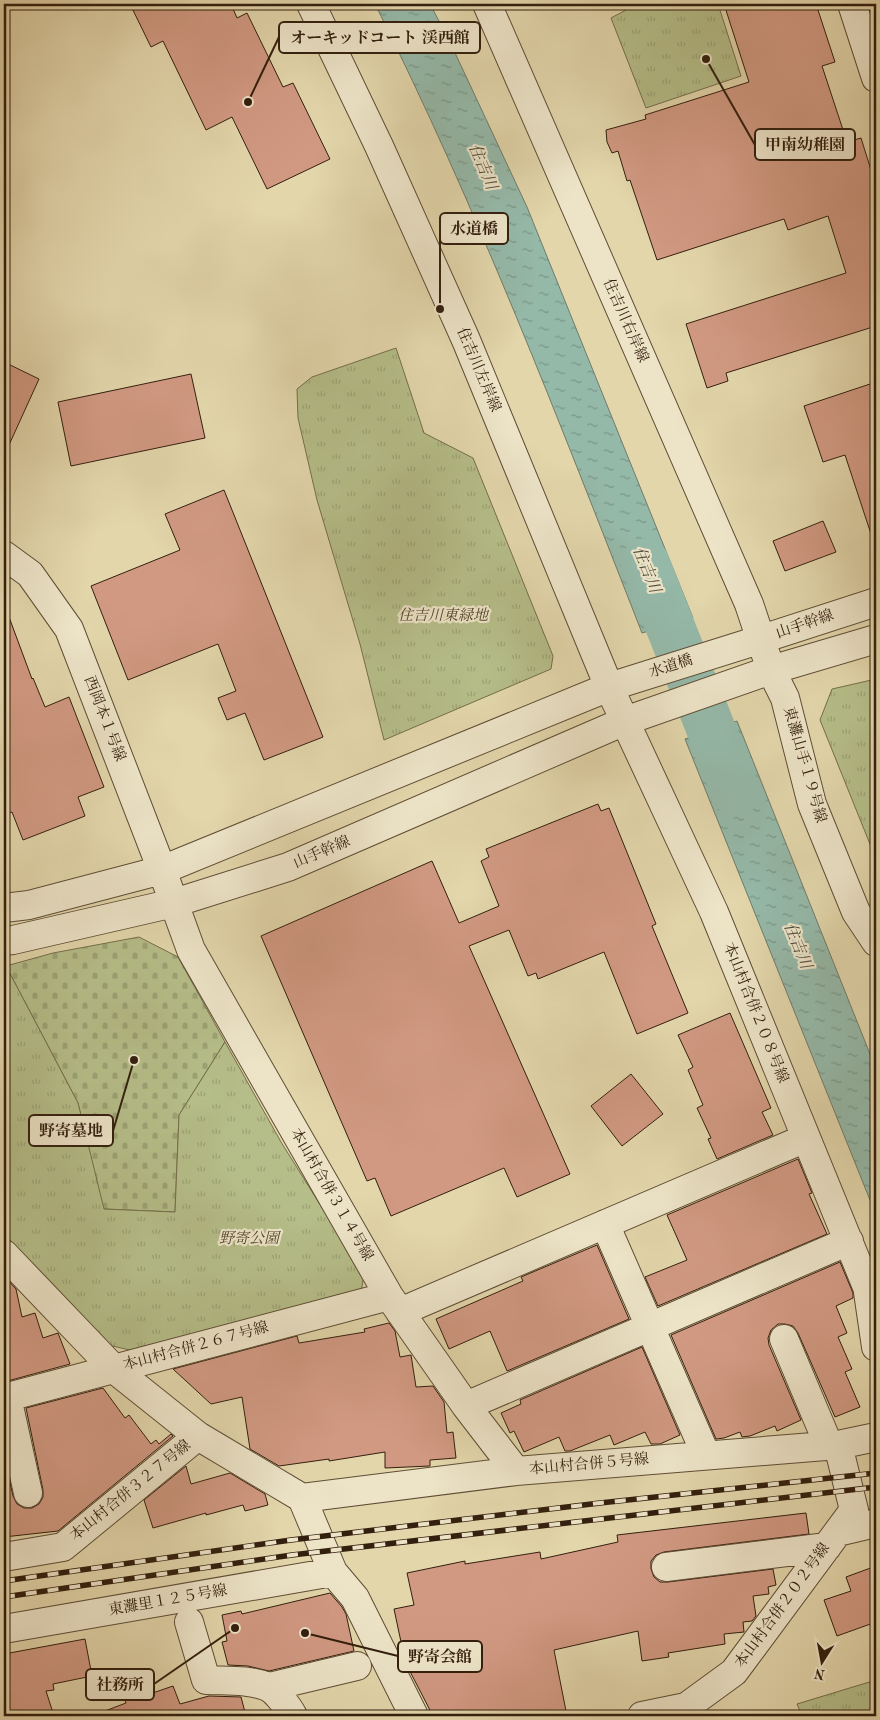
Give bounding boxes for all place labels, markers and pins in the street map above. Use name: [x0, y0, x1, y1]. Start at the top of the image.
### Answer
callout: オーキッドコート 渓西館: [279, 22, 480, 53]
callout: 甲南幼稚園: [755, 129, 855, 160]
callout: 水道橋: [440, 213, 508, 244]
callout: 野寄墓地: [29, 1115, 113, 1146]
callout: 野寄会館: [398, 1641, 482, 1672]
callout: 社務所: [86, 1669, 154, 1700]

